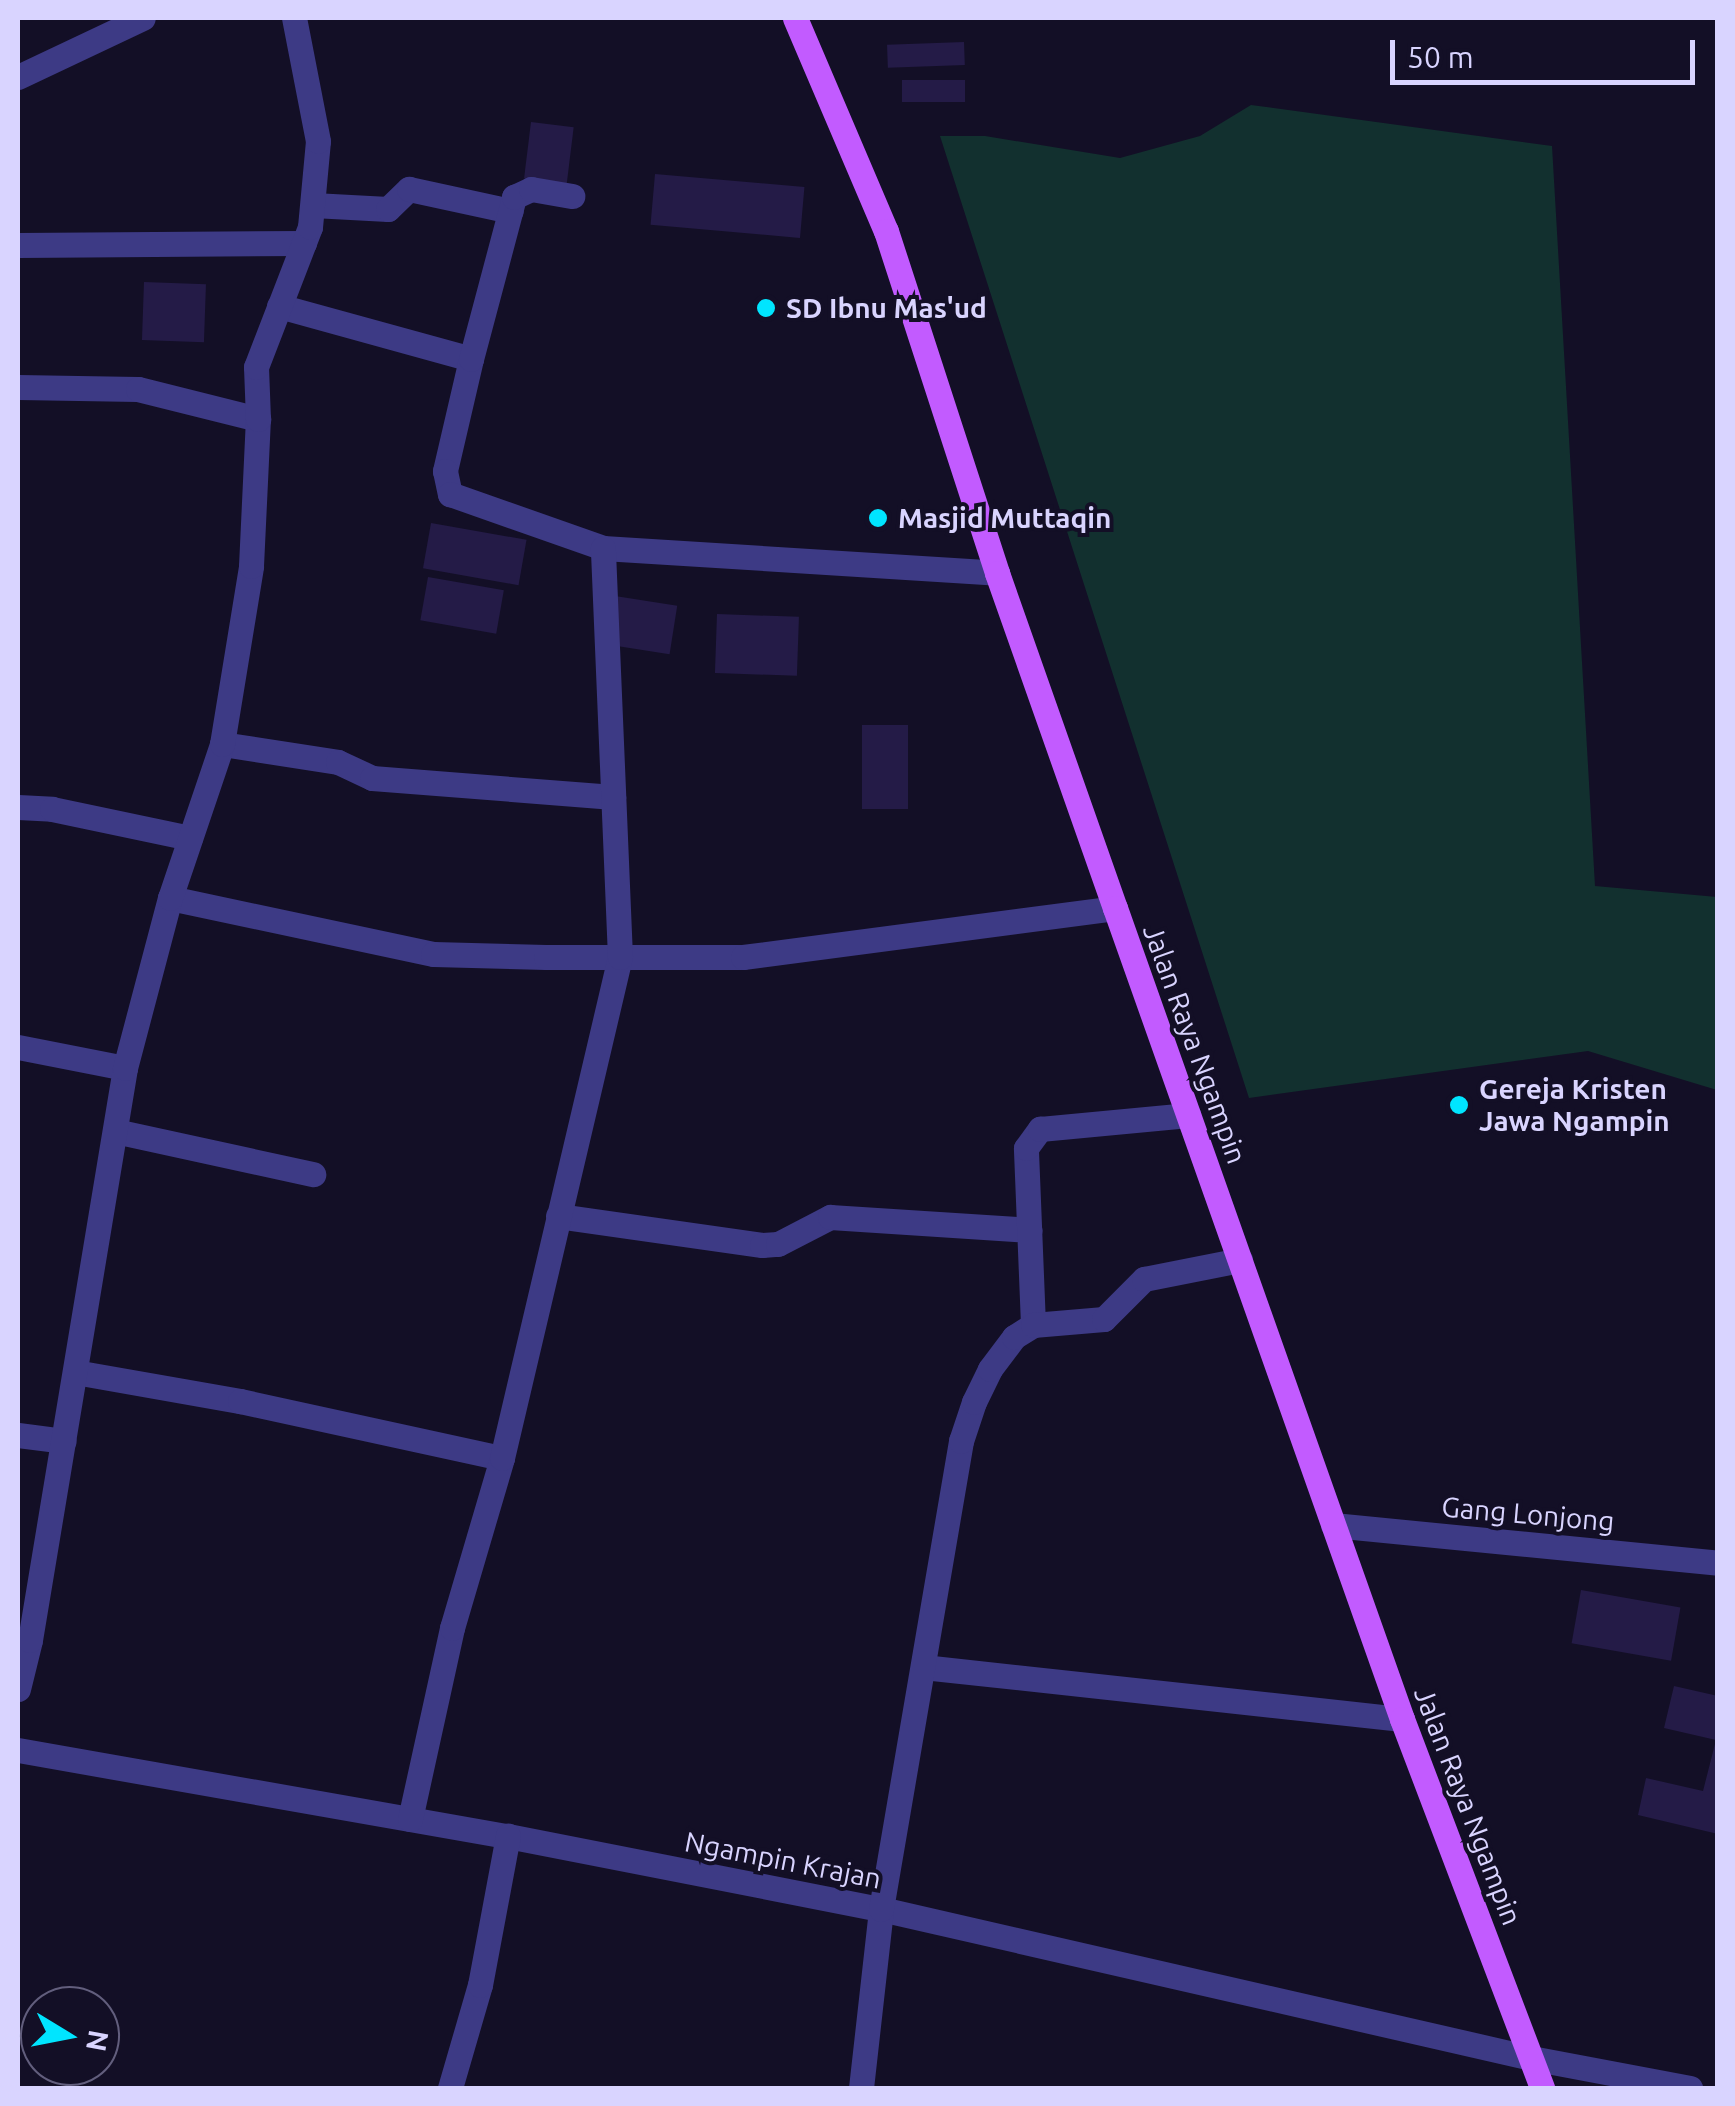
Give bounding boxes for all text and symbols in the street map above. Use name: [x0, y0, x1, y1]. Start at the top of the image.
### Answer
scale bar: [1395, 20, 1700, 82]
text: 50 m: [1407, 40, 1474, 74]
place label: SD Ibnu Mas'ud: [786, 291, 987, 325]
marker: SD Ibnu Mas'ud: [755, 297, 777, 319]
place label: Masjid Muttaqin: [898, 501, 1111, 535]
marker: Masjid Muttaqin: [867, 507, 889, 529]
street label: Jalan Raya Ngampin: [1136, 920, 1254, 1168]
place label: Gereja Kristen Jawa Ngampin: [1479, 1072, 1670, 1138]
marker: Gereja Kristen Jawa Ngampin: [1448, 1094, 1470, 1116]
street label: Gang Lonjong: [1440, 1490, 1616, 1538]
street label: Jalan Raya Ngampin: [1407, 1682, 1529, 1930]
street label: Ngampin Krajan: [682, 1824, 884, 1896]
north arrow: [20, 1986, 120, 2086]
text: N: [81, 2028, 115, 2054]

